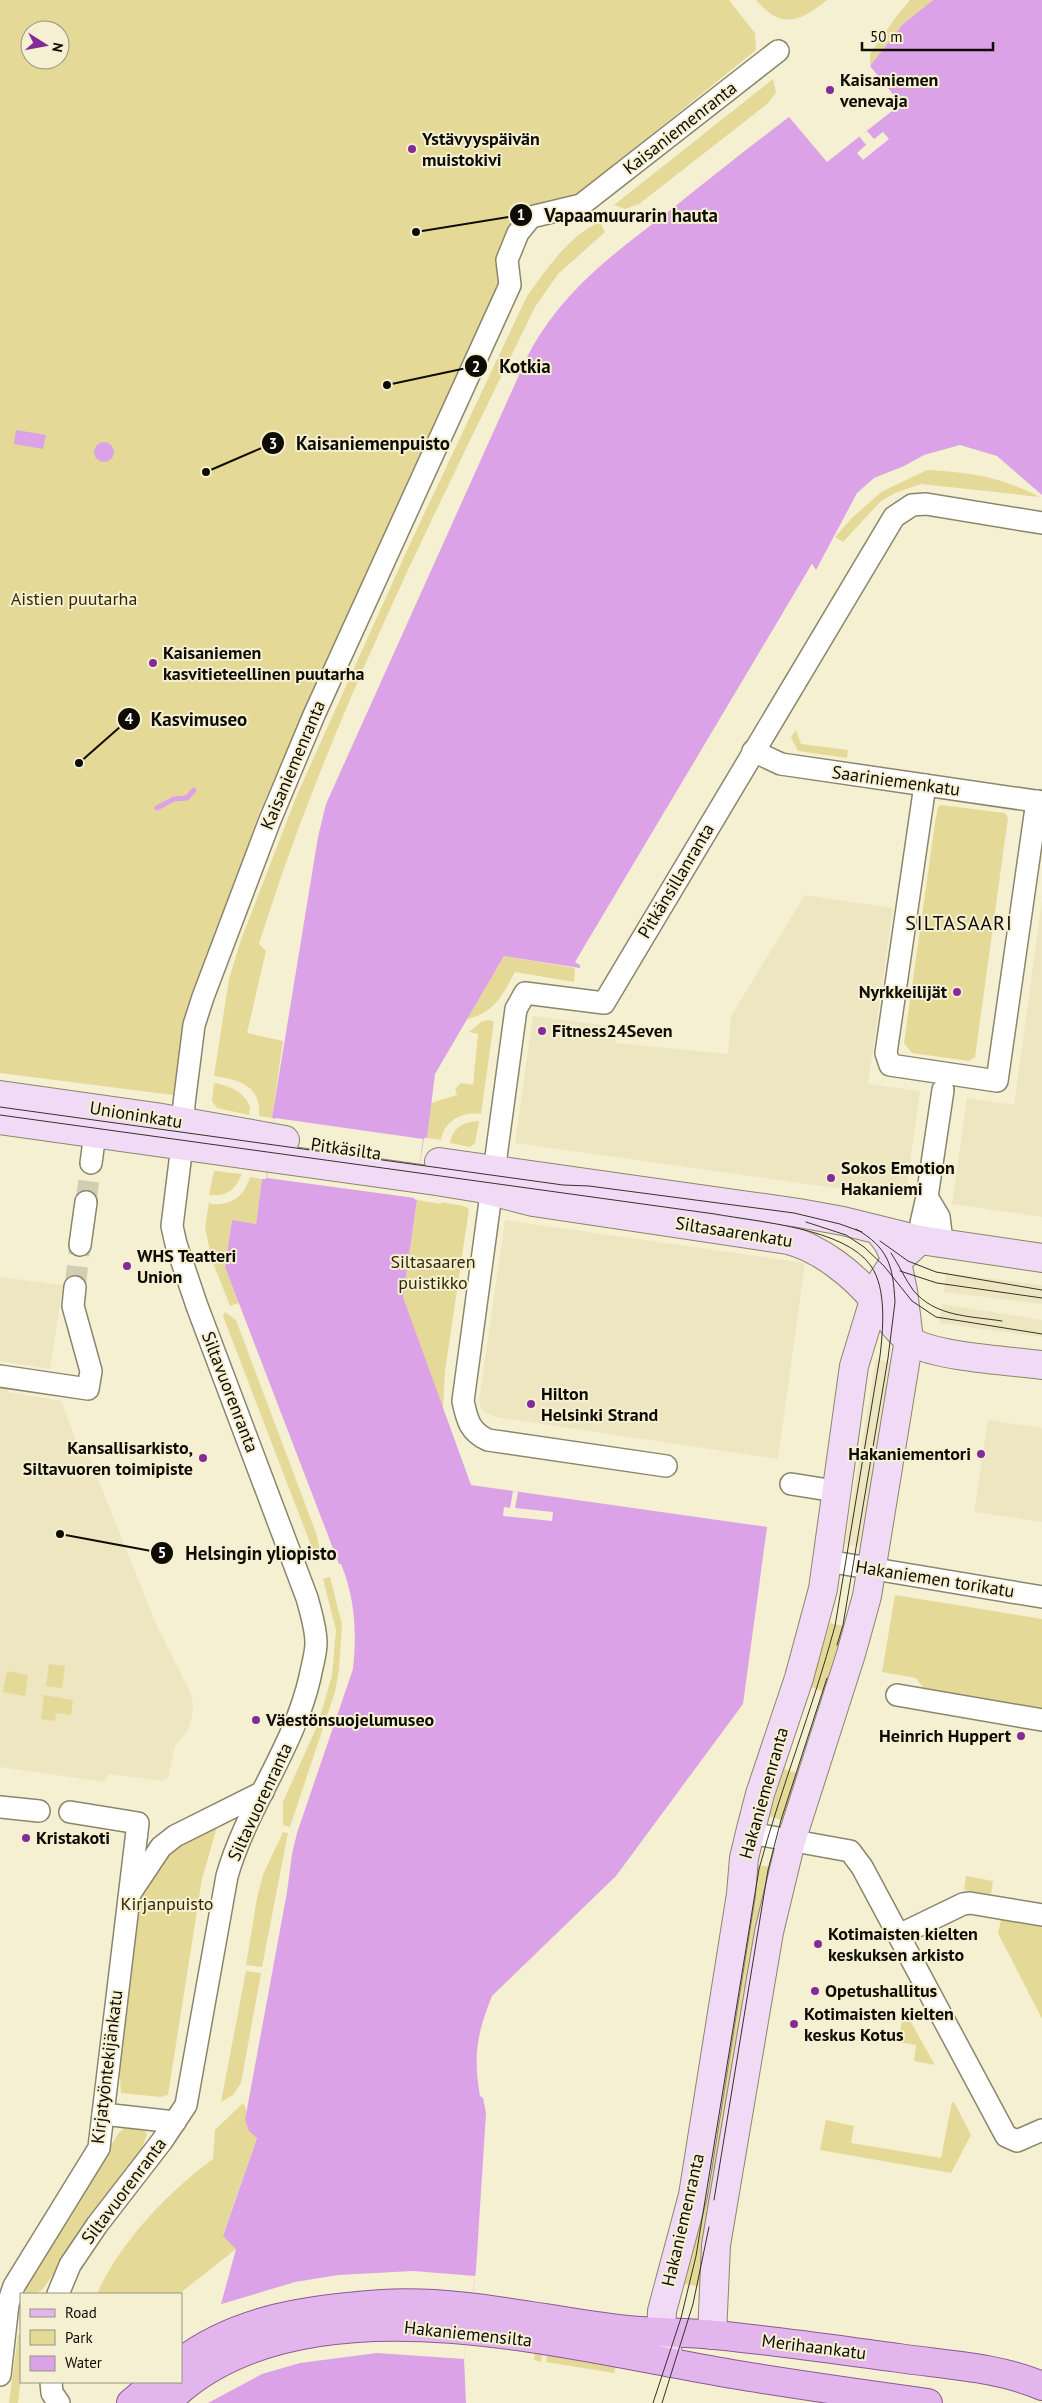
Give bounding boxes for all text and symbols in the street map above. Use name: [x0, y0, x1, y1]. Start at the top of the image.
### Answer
north arrow: [20, 20, 70, 70]
scale bar: [862, 20, 993, 52]
text: 50 m: [870, 27, 903, 46]
text: N: [48, 41, 67, 54]
place label: Kaisaniemen venevaja: [839, 68, 938, 112]
street label: Kaisaniemenranta: [618, 76, 741, 179]
marker: Kaisaniemen venevaja: [824, 84, 836, 96]
place label: Ystävyyspäivän muistokivi: [421, 127, 540, 171]
marker: Ystävyyspäivän muistokivi: [406, 143, 418, 155]
callout: Vapaamuurarin hauta: [509, 198, 728, 232]
text: Vapaamuurarin hauta: [543, 203, 718, 227]
text: 1: [517, 205, 525, 224]
callout: Kotkia: [464, 349, 560, 383]
text: Kotkia: [499, 354, 551, 378]
text: 2: [472, 357, 480, 376]
callout: Kaisaniemenpuisto: [261, 426, 460, 460]
text: Kaisaniemenpuisto: [296, 431, 450, 455]
text: 3: [269, 434, 277, 453]
park label: Aistien puutarha: [11, 587, 137, 610]
place label: Kaisaniemen kasvitieteellinen puutarha: [163, 641, 365, 685]
marker: Kaisaniemen kasvitieteellinen puutarha: [147, 657, 159, 669]
street label: Kaisaniemenranta: [255, 697, 330, 833]
callout: Kasvimuseo: [116, 702, 258, 736]
text: Kasvimuseo: [151, 707, 247, 731]
text: 4: [125, 709, 134, 728]
street label: Saariniemenkatu: [831, 760, 962, 801]
street label: Pitkänsillanranta: [632, 819, 719, 942]
district label: SILTASAARI: [905, 910, 1013, 936]
place label: Nyrkkeilijät: [859, 980, 948, 1003]
marker: Nyrkkeilijät: [951, 986, 963, 998]
place label: Fitness24Seven: [552, 1019, 673, 1042]
marker: Fitness24Seven: [536, 1025, 548, 1037]
street label: Unioninkatu: [88, 1096, 184, 1133]
street label: Pitkäsilta: [309, 1132, 383, 1165]
place label: Sokos Emotion Hakaniemi: [841, 1156, 955, 1200]
marker: Sokos Emotion Hakaniemi: [825, 1172, 837, 1184]
street label: Siltasaarenkatu: [674, 1211, 794, 1252]
place label: WHS Teatteri Union: [137, 1244, 236, 1288]
park label: Siltasaaren puistikko: [390, 1250, 476, 1294]
marker: WHS Teatteri Union: [121, 1260, 133, 1272]
street label: Siltavuorenranta: [197, 1328, 264, 1456]
place label: Hilton Helsinki Strand: [541, 1382, 658, 1426]
marker: Hilton Helsinki Strand: [525, 1398, 537, 1410]
place label: Kansallisarkisto, Siltavuoren toimipiste: [23, 1436, 193, 1480]
place label: Hakaniementori: [848, 1442, 971, 1465]
marker: Hakaniementori: [975, 1448, 987, 1460]
marker: Kansallisarkisto, Siltavuoren toimipiste: [197, 1452, 209, 1464]
callout: Helsingin yliopisto: [150, 1536, 346, 1570]
text: Helsingin yliopisto: [185, 1541, 337, 1565]
text: 5: [158, 1543, 166, 1562]
street label: Hakaniemen torikatu: [854, 1555, 1016, 1602]
place label: Väestönsuojelumuseo: [265, 1708, 434, 1731]
marker: Väestönsuojelumuseo: [250, 1714, 262, 1726]
street label: Hakaniemenranta: [734, 1724, 793, 1861]
place label: Heinrich Huppert: [879, 1724, 1012, 1747]
marker: Heinrich Huppert: [1015, 1730, 1027, 1742]
street label: Siltavuorenranta: [222, 1739, 297, 1865]
place label: Kristakoti: [36, 1826, 110, 1849]
marker: Kristakoti: [20, 1832, 32, 1844]
park label: Kirjanpuisto: [121, 1892, 213, 1915]
place label: Kotimaisten kielten keskuksen arkisto: [828, 1922, 978, 1966]
marker: Kotimaisten kielten keskuksen arkisto: [812, 1938, 824, 1950]
place label: Opetushallitus: [825, 1979, 938, 2002]
marker: Opetushallitus: [809, 1985, 821, 1997]
street label: Kirjatyöntekijänkatu: [86, 1989, 127, 2145]
place label: Kotimaisten kielten keskus Kotus: [804, 2002, 954, 2046]
marker: Kotimaisten kielten keskus Kotus: [788, 2018, 800, 2030]
street label: Siltavuorenranta: [76, 2133, 171, 2249]
street label: Hakaniemenranta: [656, 2151, 709, 2289]
legend: [20, 2293, 182, 2383]
text: Road: [65, 2303, 97, 2322]
street label: Hakaniemensilta: [403, 2315, 533, 2352]
text: Park: [65, 2328, 93, 2347]
street label: Merihaankatu: [760, 2329, 868, 2364]
text: Water: [65, 2353, 102, 2372]

